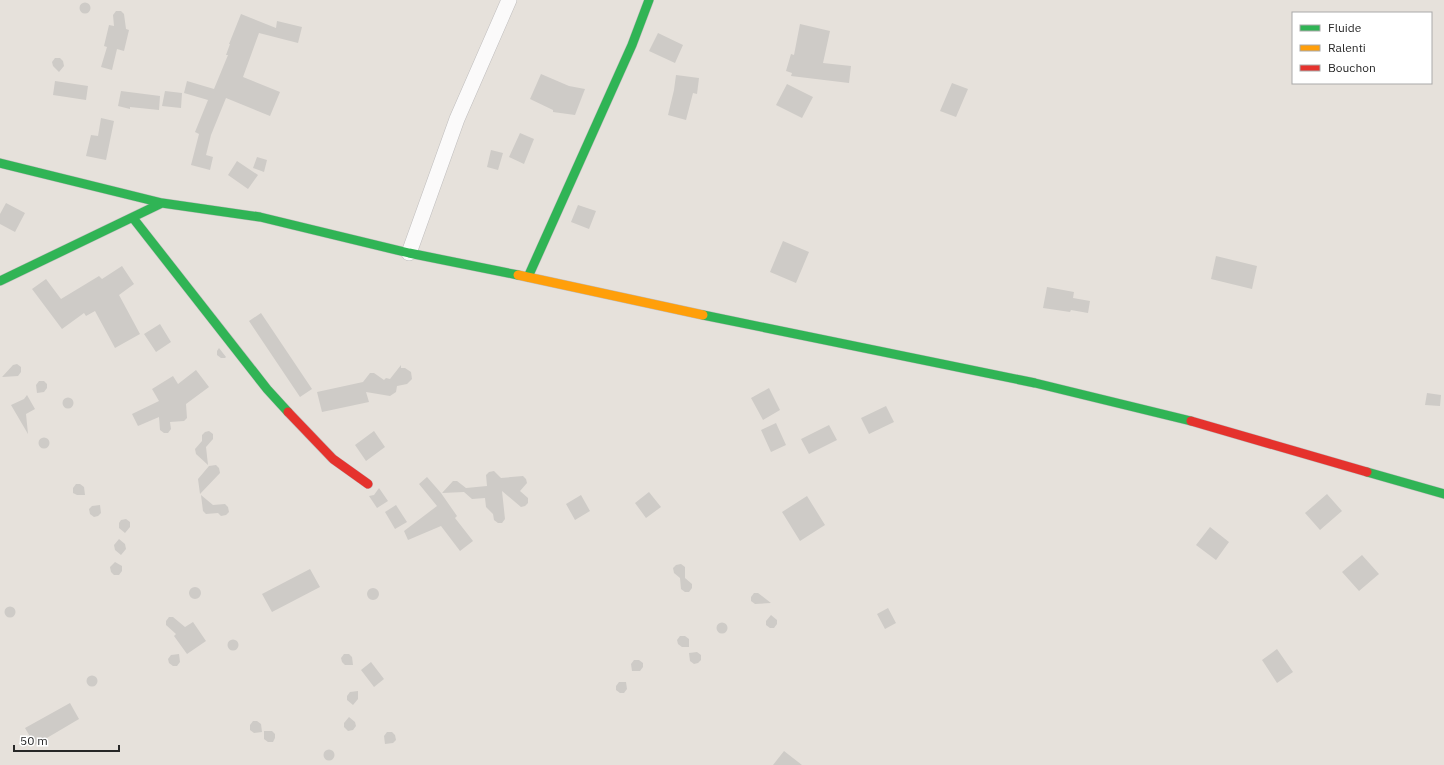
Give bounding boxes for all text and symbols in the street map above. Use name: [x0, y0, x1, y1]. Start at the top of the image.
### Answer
legend: [1292, 12, 1432, 84]
text: Fluide: [1328, 20, 1362, 35]
text: Ralenti: [1328, 40, 1366, 55]
text: Bouchon: [1328, 60, 1376, 75]
scale bar: [14, 727, 119, 753]
text: 50 m: [20, 733, 48, 748]

